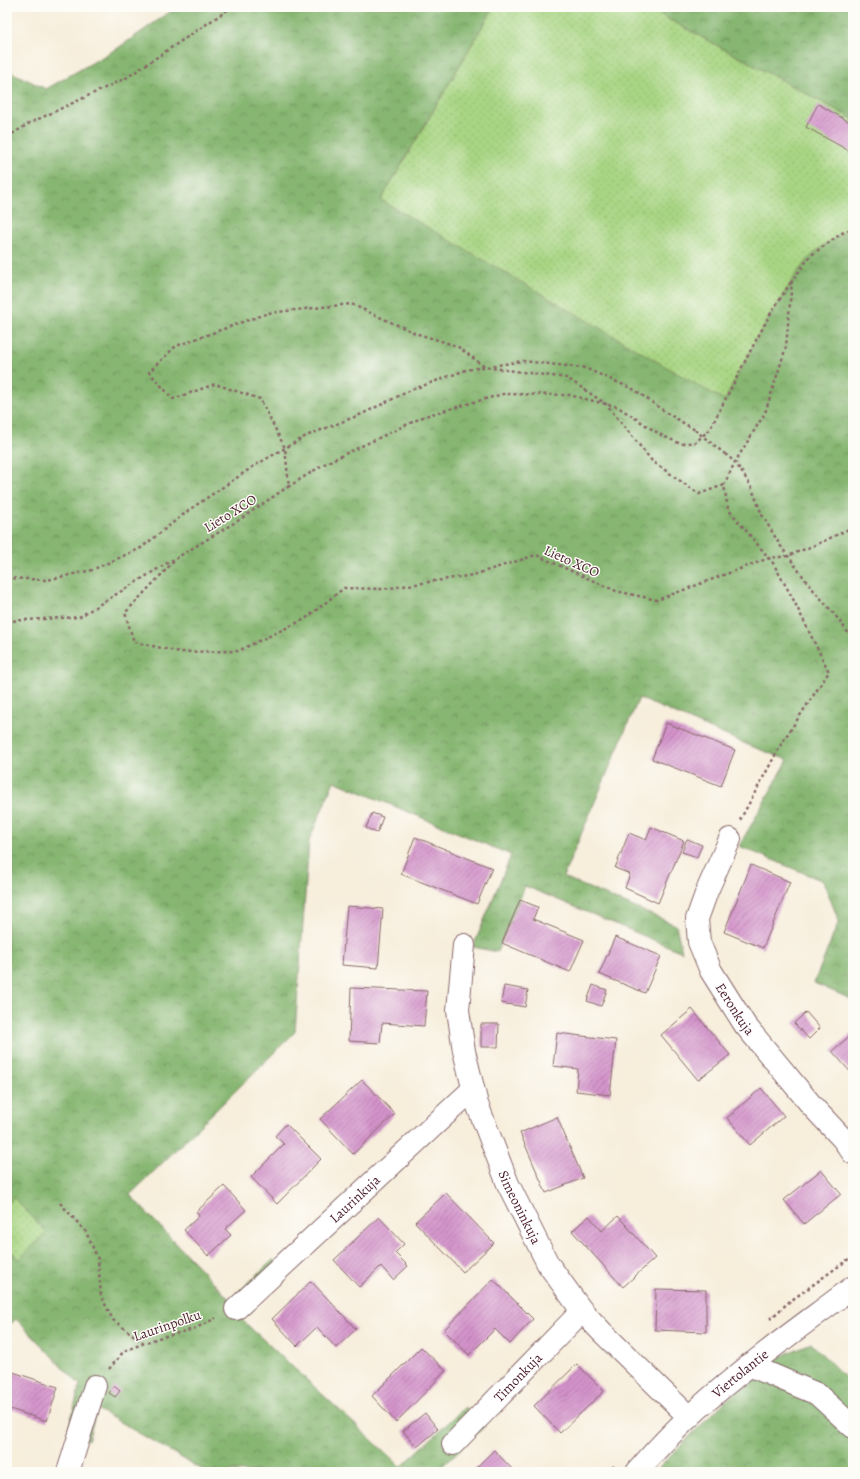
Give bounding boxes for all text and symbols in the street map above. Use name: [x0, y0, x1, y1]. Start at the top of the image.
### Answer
street label: Lieto XCO: [200, 490, 261, 537]
street label: Lieto XCO: [541, 541, 603, 582]
street label: Eeronkuja: [711, 979, 759, 1040]
street label: Simeoninkuja: [494, 1168, 546, 1248]
street label: Laurinkuja: [326, 1171, 385, 1227]
street label: Laurinpolku: [131, 1305, 204, 1346]
street label: Viertolantie: [707, 1345, 773, 1403]
street label: Timonkuja: [490, 1348, 547, 1406]

